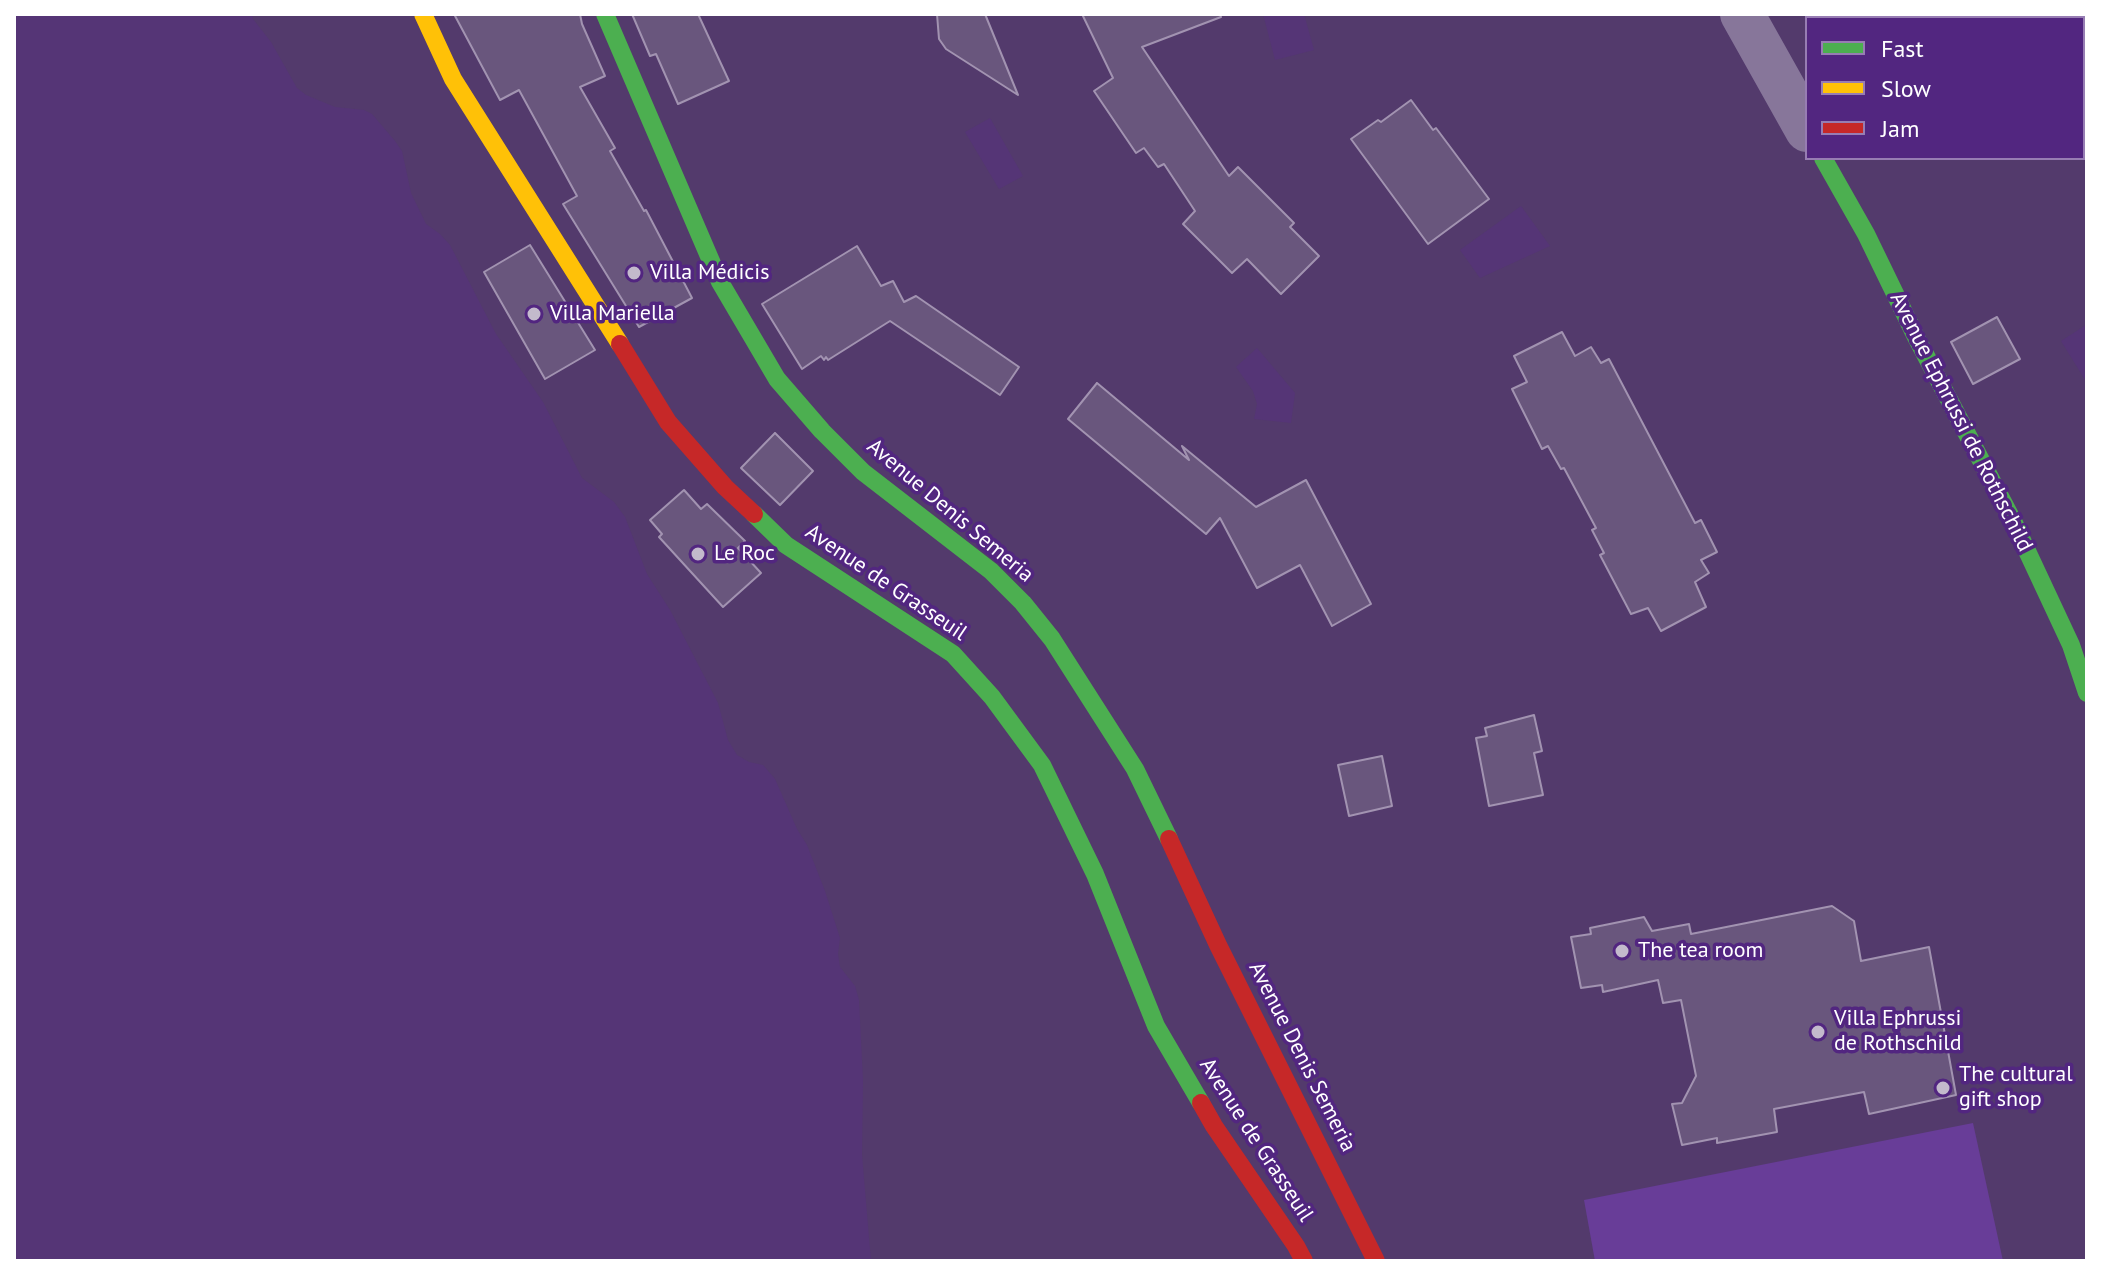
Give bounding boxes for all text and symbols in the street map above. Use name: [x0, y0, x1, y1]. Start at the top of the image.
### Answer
legend: [1805, 16, 2085, 160]
text: Fast: [1881, 33, 1924, 64]
text: Slow: [1881, 73, 1931, 104]
text: Jam: [1881, 113, 1919, 144]
place label: Villa Médicis: [650, 260, 769, 286]
marker: Villa Médicis: [625, 264, 643, 282]
street label: Avenue Ephrussi de Rothschild: [1884, 288, 2038, 556]
place label: Villa Mariella: [550, 301, 675, 327]
marker: Villa Mariella: [525, 305, 543, 323]
street label: Avenue Denis Semeria: [861, 434, 1039, 588]
street label: Avenue de Grasseuil: [800, 519, 972, 647]
place label: Le Roc: [714, 541, 775, 567]
marker: Le Roc: [689, 545, 707, 563]
place label: The tea room: [1638, 938, 1763, 964]
marker: The tea room: [1613, 942, 1631, 960]
street label: Avenue Denis Semeria: [1243, 958, 1361, 1156]
place label: Villa Ephrussi de Rothschild: [1834, 1006, 1962, 1058]
marker: Villa Ephrussi de Rothschild: [1809, 1023, 1827, 1041]
street label: Avenue de Grasseuil: [1193, 1053, 1319, 1227]
place label: The cultural gift shop: [1959, 1062, 2073, 1114]
marker: The cultural gift shop: [1934, 1079, 1952, 1097]

